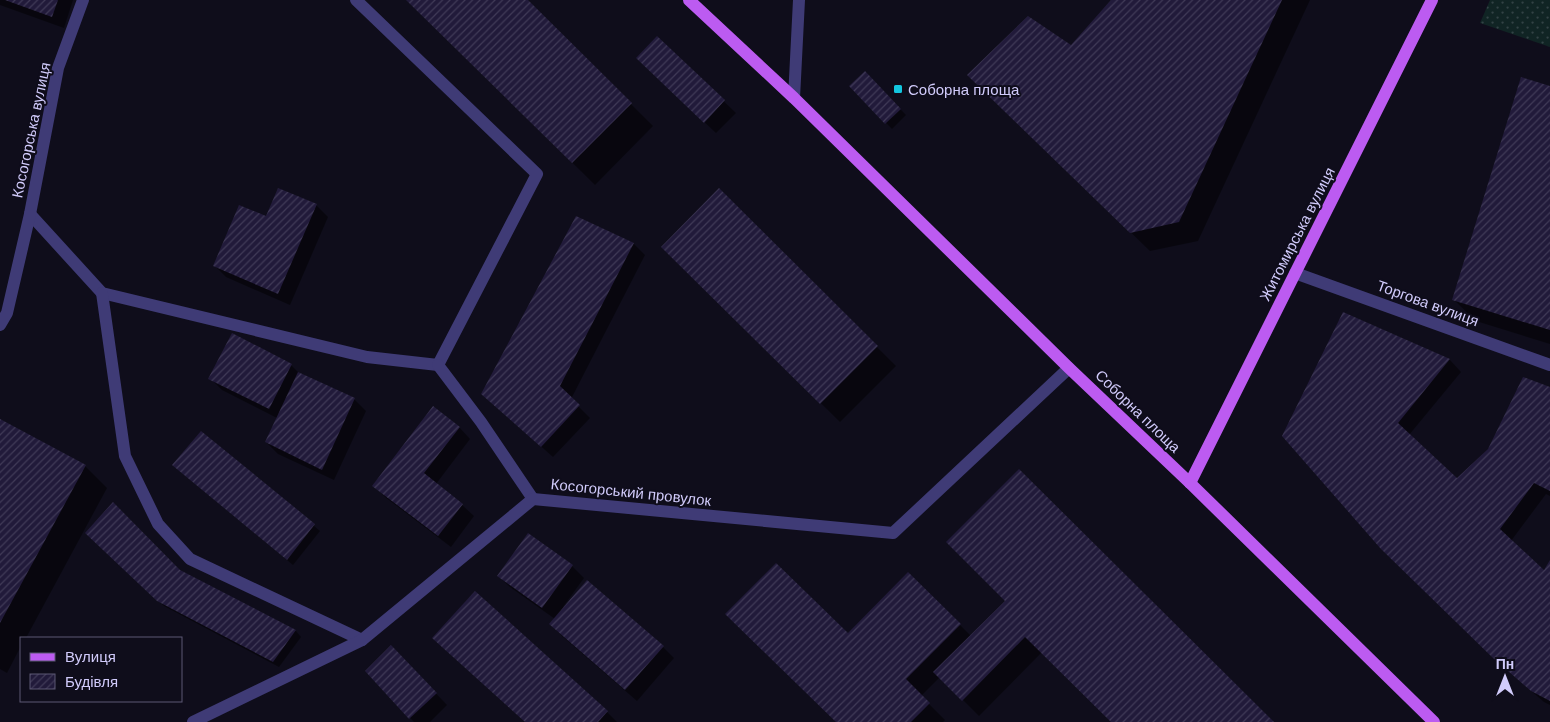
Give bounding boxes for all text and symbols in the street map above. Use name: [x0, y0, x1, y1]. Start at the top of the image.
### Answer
street label: Косогорська вулиця: [8, 61, 54, 199]
place label: Соборна площа: [908, 81, 1020, 98]
marker: Соборна площа: [892, 83, 904, 95]
street label: Житомирська вулиця: [1256, 164, 1338, 304]
street label: Торгова вулиця: [1375, 277, 1481, 329]
street label: Соборна площа: [1092, 366, 1184, 456]
street label: Косогорський провулок: [550, 475, 712, 509]
legend: [20, 637, 182, 702]
text: Вулиця: [65, 648, 116, 665]
north arrow: [1480, 652, 1530, 702]
text: Пн: [1496, 656, 1514, 672]
text: Будівля: [65, 673, 118, 690]

